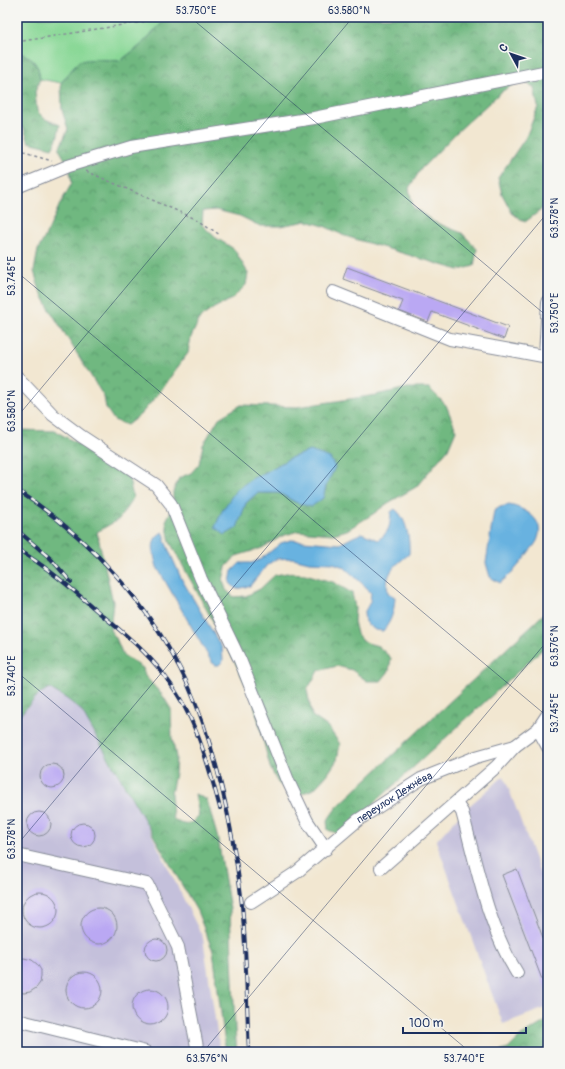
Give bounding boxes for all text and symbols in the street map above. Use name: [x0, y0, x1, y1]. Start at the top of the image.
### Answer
text: 53.750°E: [176, 5, 216, 17]
text: 63.580°N: [328, 5, 370, 17]
north arrow: [491, 34, 531, 74]
text: С: [497, 41, 511, 55]
text: 63.578°N: [549, 198, 561, 238]
text: 53.745°E: [6, 256, 18, 296]
text: 53.750°E: [549, 293, 561, 333]
text: 63.580°N: [6, 390, 18, 432]
text: 63.576°N: [549, 625, 561, 667]
text: 53.740°E: [6, 656, 18, 696]
text: 53.745°E: [549, 693, 561, 733]
street label: переулок Дежнёва: [354, 769, 434, 826]
text: 63.578°N: [6, 819, 18, 859]
scale bar: [403, 1009, 526, 1035]
text: 100 m: [409, 1016, 444, 1031]
text: 63.576°N: [186, 1053, 228, 1065]
text: 53.740°E: [444, 1053, 484, 1065]

